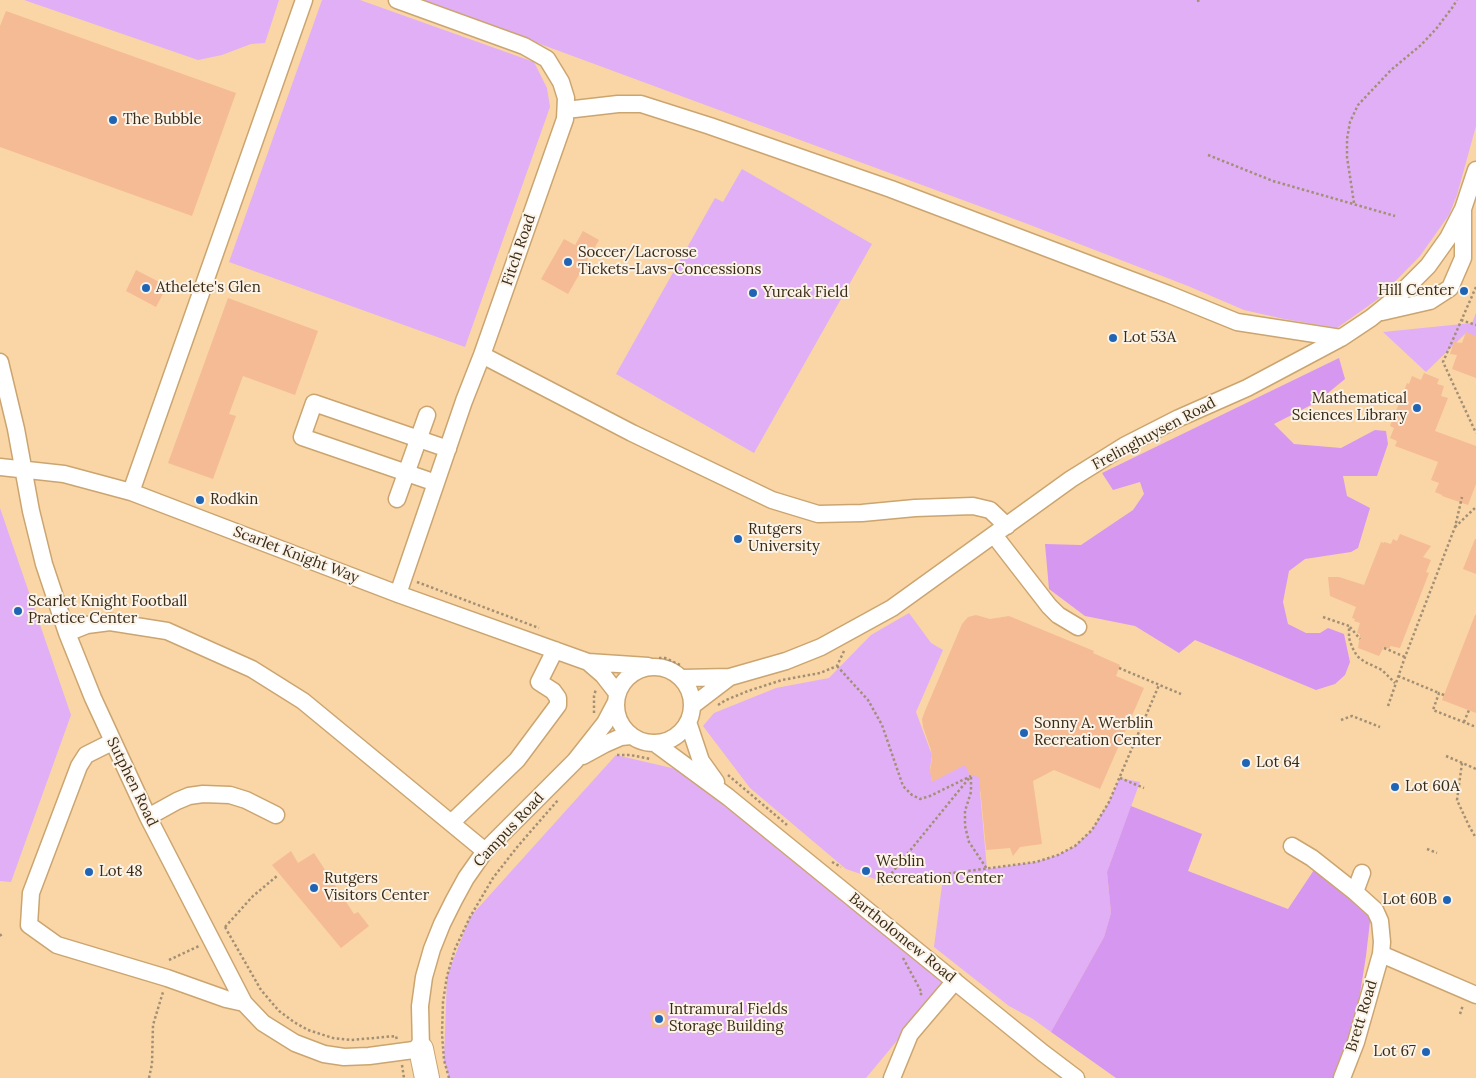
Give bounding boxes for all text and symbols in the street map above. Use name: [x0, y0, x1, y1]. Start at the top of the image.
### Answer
place label: The Bubble: [123, 111, 202, 129]
marker: The Bubble: [107, 114, 119, 126]
street label: Fitch Road: [498, 212, 540, 288]
place label: Soccer/Lacrosse Tickets-Lavs-Concessions: [578, 244, 761, 279]
marker: Soccer/Lacrosse Tickets-Lavs-Concessions: [562, 256, 574, 268]
place label: Athelete's Glen: [156, 279, 261, 297]
marker: Athelete's Glen: [140, 282, 152, 294]
place label: Hill Center: [1378, 282, 1454, 300]
place label: Yurcak Field: [763, 284, 848, 302]
marker: Hill Center: [1458, 285, 1470, 297]
marker: Yurcak Field: [747, 287, 759, 299]
place label: Lot 53A: [1123, 329, 1176, 347]
marker: Lot 53A: [1107, 332, 1119, 344]
place label: Mathematical Sciences Library: [1292, 390, 1407, 425]
street label: Frelinghuysen Road: [1089, 394, 1219, 474]
marker: Mathematical Sciences Library: [1411, 402, 1423, 414]
place label: Rodkin: [210, 491, 258, 509]
marker: Rodkin: [194, 494, 206, 506]
place label: Rutgers University: [748, 521, 820, 556]
street label: Scarlet Knight Way: [231, 523, 361, 587]
marker: Rutgers University: [732, 533, 744, 545]
place label: Scarlet Knight Football Practice Center: [28, 593, 187, 628]
marker: Scarlet Knight Football Practice Center: [12, 605, 24, 617]
place label: Sonny A. Werblin Recreation Center: [1034, 715, 1161, 750]
marker: Sonny A. Werblin Recreation Center: [1018, 727, 1030, 739]
street label: Sutphen Road: [103, 734, 161, 830]
place label: Lot 64: [1256, 754, 1300, 772]
marker: Lot 64: [1240, 757, 1252, 769]
place label: Lot 60A: [1405, 778, 1460, 796]
marker: Lot 60A: [1389, 781, 1401, 793]
street label: Campus Road: [470, 789, 548, 871]
place label: Weblin Recreation Center: [876, 853, 1003, 888]
place label: Lot 48: [99, 863, 143, 881]
marker: Weblin Recreation Center: [860, 865, 872, 877]
marker: Lot 48: [83, 866, 95, 878]
place label: Rutgers Visitors Center: [324, 870, 429, 905]
marker: Rutgers Visitors Center: [308, 882, 320, 894]
street label: Bartholomew Road: [845, 889, 959, 987]
place label: Lot 60B: [1382, 891, 1437, 909]
marker: Lot 60B: [1441, 894, 1453, 906]
street label: Brett Road: [1343, 978, 1381, 1054]
place label: Intramural Fields Storage Building: [669, 1001, 788, 1036]
marker: Intramural Fields Storage Building: [653, 1013, 665, 1025]
place label: Lot 67: [1373, 1043, 1416, 1061]
marker: Lot 67: [1420, 1046, 1432, 1058]

